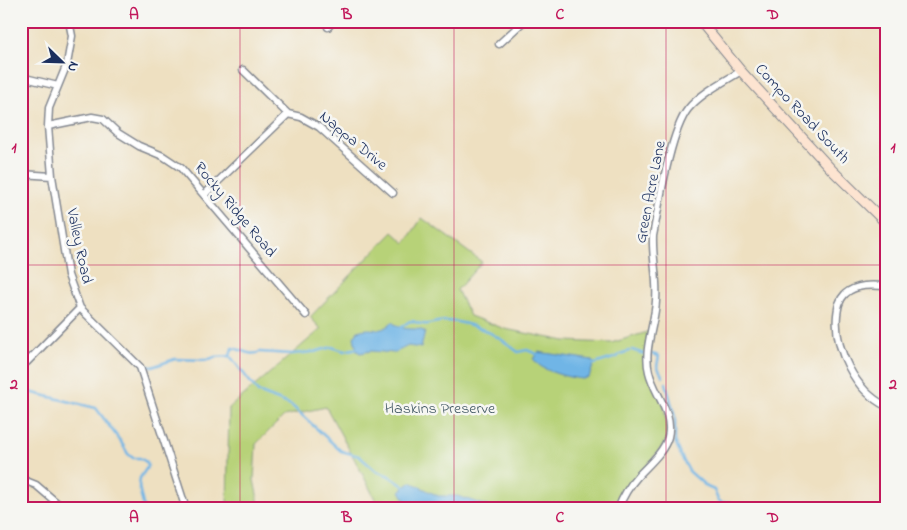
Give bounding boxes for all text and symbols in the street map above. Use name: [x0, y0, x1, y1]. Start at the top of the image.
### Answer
text: A: [129, 3, 139, 27]
text: B: [341, 3, 353, 27]
text: C: [556, 3, 565, 27]
text: D: [766, 3, 779, 27]
north arrow: [38, 38, 88, 88]
text: N: [61, 58, 84, 75]
street label: Compo Road South: [749, 58, 855, 170]
street label: Nappa Drive: [314, 105, 393, 177]
text: 1: [11, 136, 17, 160]
text: 1: [890, 136, 896, 160]
street label: Green Acre Lane: [629, 138, 673, 245]
street label: Rocky Ridge Road: [188, 157, 282, 263]
street label: Valley Road: [59, 205, 99, 286]
text: 2: [9, 373, 18, 397]
text: 2: [888, 373, 897, 397]
park label: Haskins Preserve: [385, 397, 496, 421]
text: A: [129, 506, 139, 530]
text: B: [341, 506, 353, 530]
text: C: [556, 506, 565, 530]
text: D: [766, 506, 779, 530]

